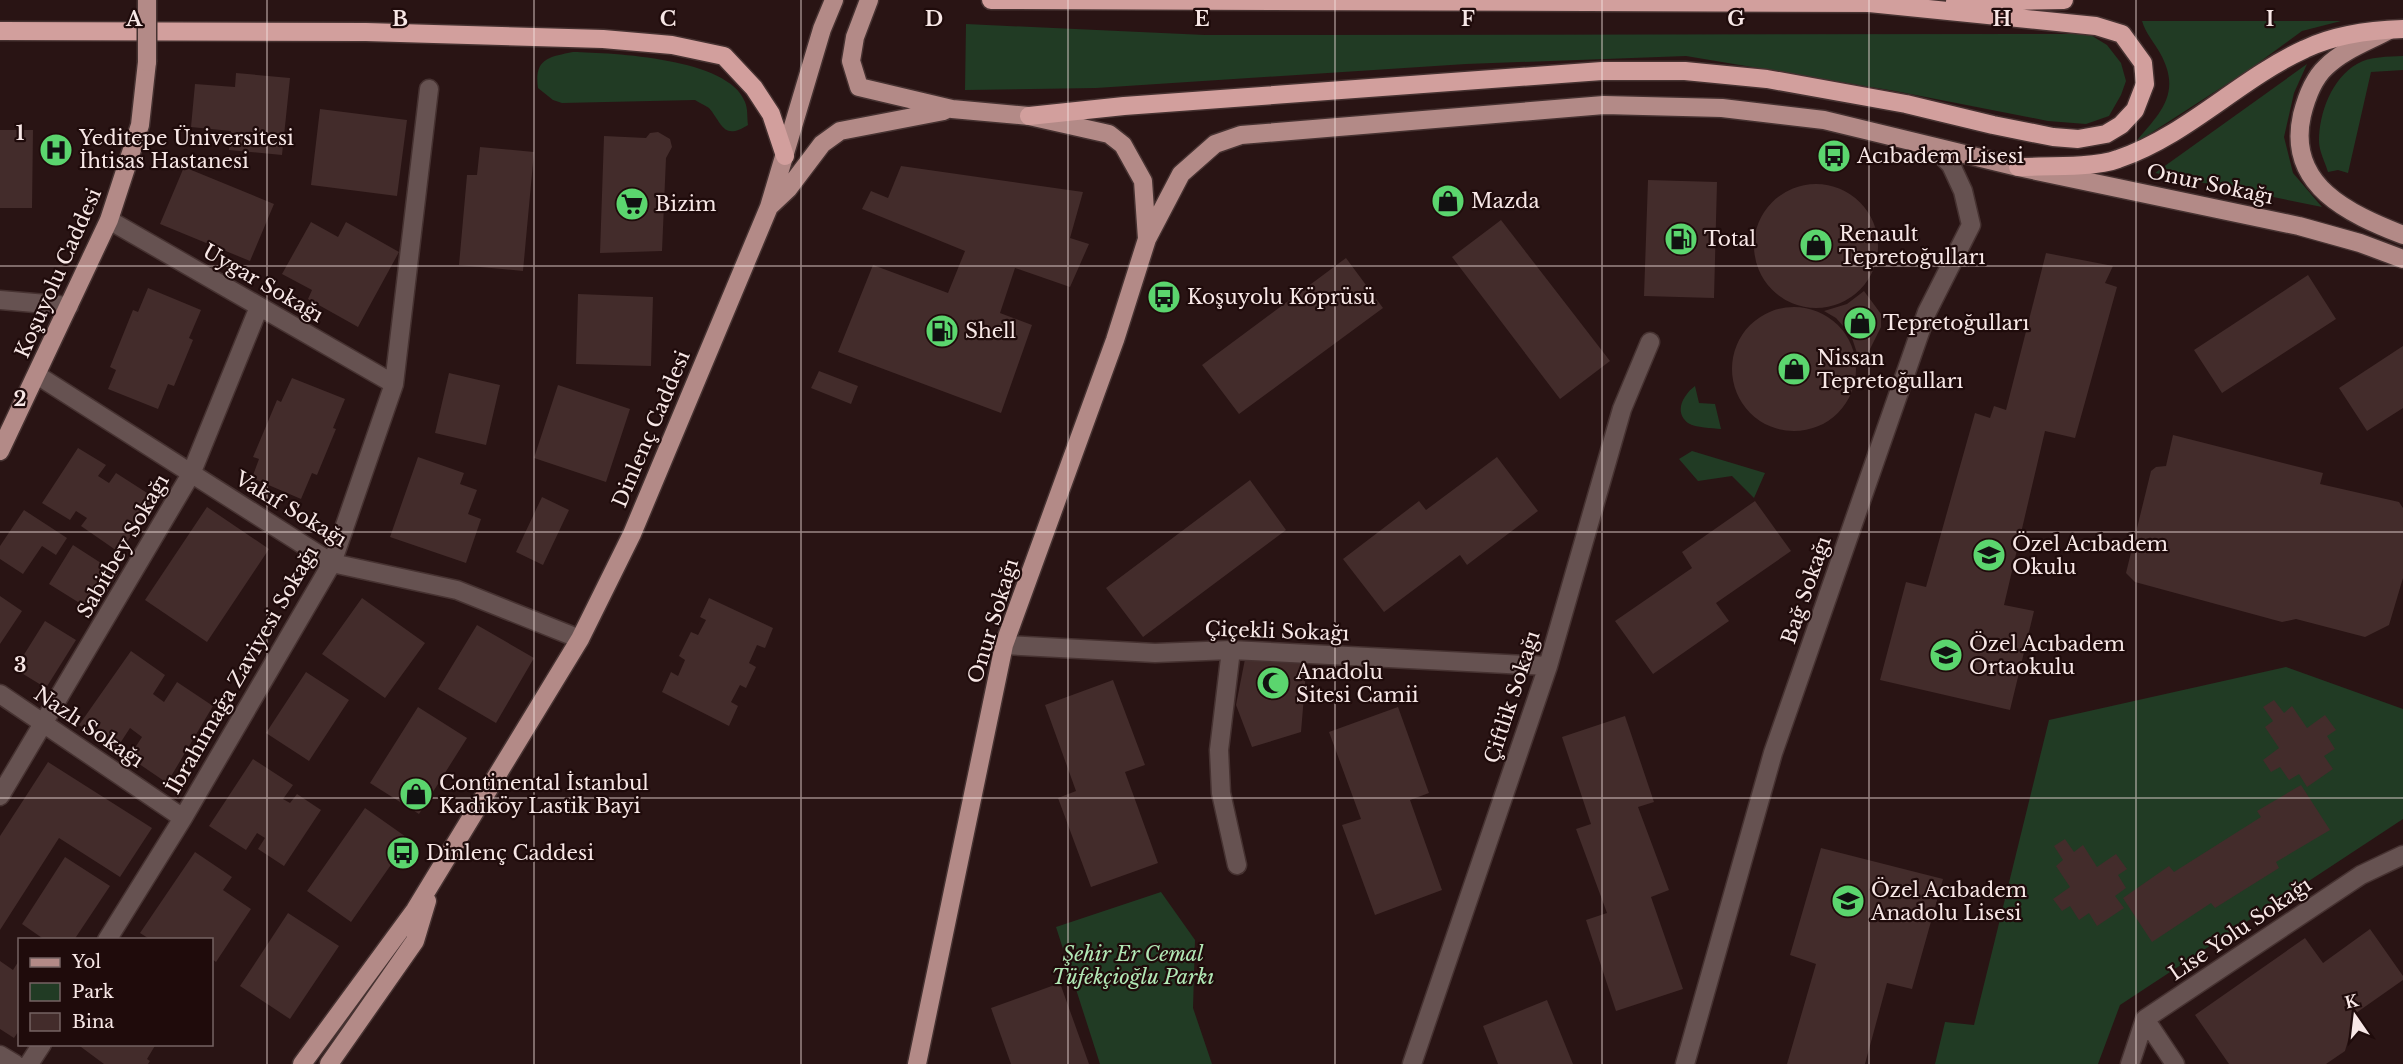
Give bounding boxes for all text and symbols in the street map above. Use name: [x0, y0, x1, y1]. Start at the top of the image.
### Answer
text: A: [125, 7, 143, 31]
text: B: [392, 7, 408, 31]
text: C: [660, 7, 676, 31]
text: D: [925, 7, 943, 31]
text: E: [1194, 7, 1210, 31]
text: F: [1461, 7, 1475, 31]
text: G: [1727, 7, 1745, 31]
text: H: [1993, 7, 2012, 31]
text: I: [2266, 7, 2274, 31]
text: 1: [16, 121, 25, 145]
place label: Yeditepe Üniversitesi İhtisas Hastanesi: [78, 125, 294, 173]
hospital icon: Yeditepe Üniversitesi İhtisas Hastanesi: [38, 132, 74, 168]
bus stop icon: Acıbadem Lisesi: [1816, 138, 1852, 174]
place label: Acıbadem Lisesi: [1856, 144, 2024, 168]
street label: Onur Sokağı: [2144, 159, 2276, 209]
shop icon: Mazda: [1430, 183, 1466, 219]
street label: Koşuyolu Caddesi: [10, 184, 106, 362]
supermarket icon: Bizim: [614, 186, 650, 222]
place label: Mazda: [1471, 189, 1541, 213]
place label: Bizim: [655, 192, 717, 216]
fuel station icon: Total: [1663, 221, 1699, 257]
place label: Renault Tepretoğulları: [1839, 222, 1985, 269]
place label: Total: [1704, 227, 1756, 251]
shop icon: Renault Tepretoğulları: [1798, 227, 1834, 263]
street label: Uygar Sokağı: [198, 239, 328, 327]
bus stop icon: Koşuyolu Köprüsü: [1146, 279, 1182, 315]
place label: Koşuyolu Köprüsü: [1187, 285, 1376, 309]
shop icon: Tepretoğulları: [1842, 305, 1878, 341]
place label: Tepretoğulları: [1883, 311, 2029, 335]
fuel station icon: Shell: [924, 313, 960, 349]
place label: Shell: [965, 319, 1016, 343]
place label: Nissan Tepretoğulları: [1817, 346, 1963, 393]
street label: Dinlenç Caddesi: [607, 347, 695, 511]
shop icon: Nissan Tepretoğulları: [1776, 351, 1812, 387]
text: 2: [13, 387, 27, 411]
street label: Vakıf Sokağı: [230, 466, 351, 552]
street label: Sabitbey Sokağı: [72, 470, 174, 622]
place label: Özel Acıbadem Okulu: [2012, 531, 2169, 579]
street label: Bağ Sokağı: [1776, 533, 1836, 647]
school or university icon: Özel Acıbadem Okulu: [1971, 537, 2007, 573]
street label: İbrahimağa Zaviyesi Sokağı: [160, 541, 323, 798]
street label: Onur Sokağı: [963, 556, 1023, 686]
street label: Çiçekli Sokağı: [1204, 616, 1350, 646]
street label: Çiftlik Sokağı: [1479, 628, 1545, 766]
place label: Özel Acıbadem Ortaokulu: [1969, 631, 2126, 679]
school or university icon: Özel Acıbadem Ortaokulu: [1928, 637, 1964, 673]
text: 3: [14, 653, 26, 677]
place label: Anadolu Sitesi Camii: [1295, 660, 1419, 707]
mosque icon: Anadolu Sitesi Camii: [1255, 665, 1291, 701]
street label: Nazlı Sokağı: [30, 682, 148, 772]
place label: Continental İstanbul Kadıköy Lastik Bayi: [439, 770, 649, 818]
shop icon: Continental İstanbul Kadıköy Lastik Bayi: [398, 776, 434, 812]
bus stop icon: Dinlenç Caddesi: [385, 835, 421, 871]
place label: Dinlenç Caddesi: [426, 841, 594, 865]
street label: Lise Yolu Sokağı: [2164, 872, 2316, 985]
place label: Özel Acıbadem Anadolu Lisesi: [1870, 877, 2028, 925]
school or university icon: Özel Acıbadem Anadolu Lisesi: [1830, 883, 1866, 919]
legend: [18, 938, 213, 1046]
park label: Şehir Er Cemal Tüfekçioğlu Parkı: [1052, 942, 1214, 989]
text: Yol: [71, 951, 101, 973]
text: Park: [72, 981, 114, 1003]
north arrow: [2325, 986, 2385, 1046]
text: K: [2343, 990, 2361, 1013]
text: Bina: [72, 1011, 114, 1033]

